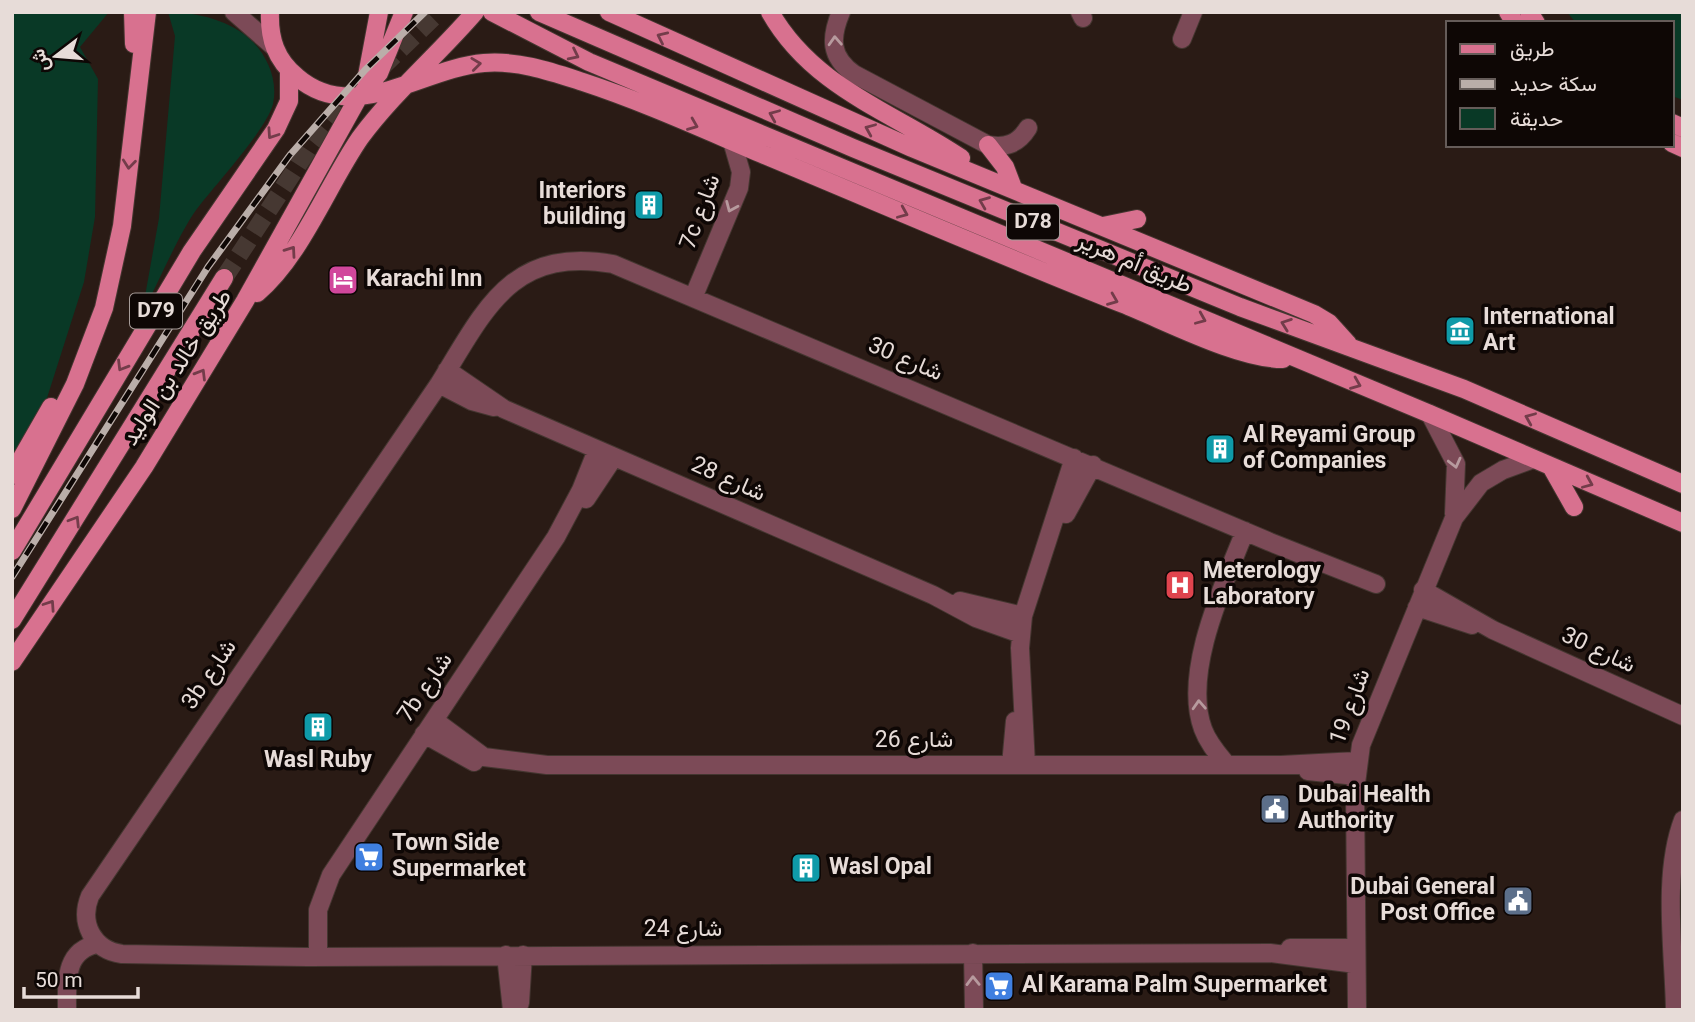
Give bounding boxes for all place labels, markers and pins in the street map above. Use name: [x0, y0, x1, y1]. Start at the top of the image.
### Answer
place label: Interiors building: [538, 174, 626, 236]
building icon: Interiors building: [632, 188, 666, 222]
place label: Karachi Inn: [366, 262, 482, 298]
hotel icon: Karachi Inn: [326, 263, 360, 297]
place label: International Art: [1483, 300, 1615, 362]
museum icon: International Art: [1443, 314, 1477, 348]
place label: Al Reyami Group of Companies: [1243, 418, 1416, 480]
building icon: Al Reyami Group of Companies: [1203, 432, 1237, 466]
place label: Meterology Laboratory: [1203, 554, 1321, 616]
hospital icon: Meterology Laboratory: [1163, 568, 1197, 602]
building icon: Wasl Ruby: [301, 710, 335, 744]
place label: Wasl Ruby: [264, 743, 372, 779]
place label: Dubai Health Authority: [1298, 778, 1431, 840]
public building icon: Dubai Health Authority: [1258, 792, 1292, 826]
place label: Town Side Supermarket: [392, 826, 526, 888]
supermarket icon: Town Side Supermarket: [352, 840, 386, 874]
place label: Wasl Opal: [829, 850, 932, 886]
building icon: Wasl Opal: [789, 851, 823, 885]
place label: Dubai General Post Office: [1350, 870, 1495, 932]
public building icon: Dubai General Post Office: [1501, 884, 1535, 918]
place label: Al Karama Palm Supermarket: [1022, 968, 1327, 1004]
supermarket icon: Al Karama Palm Supermarket: [982, 969, 1016, 1003]

